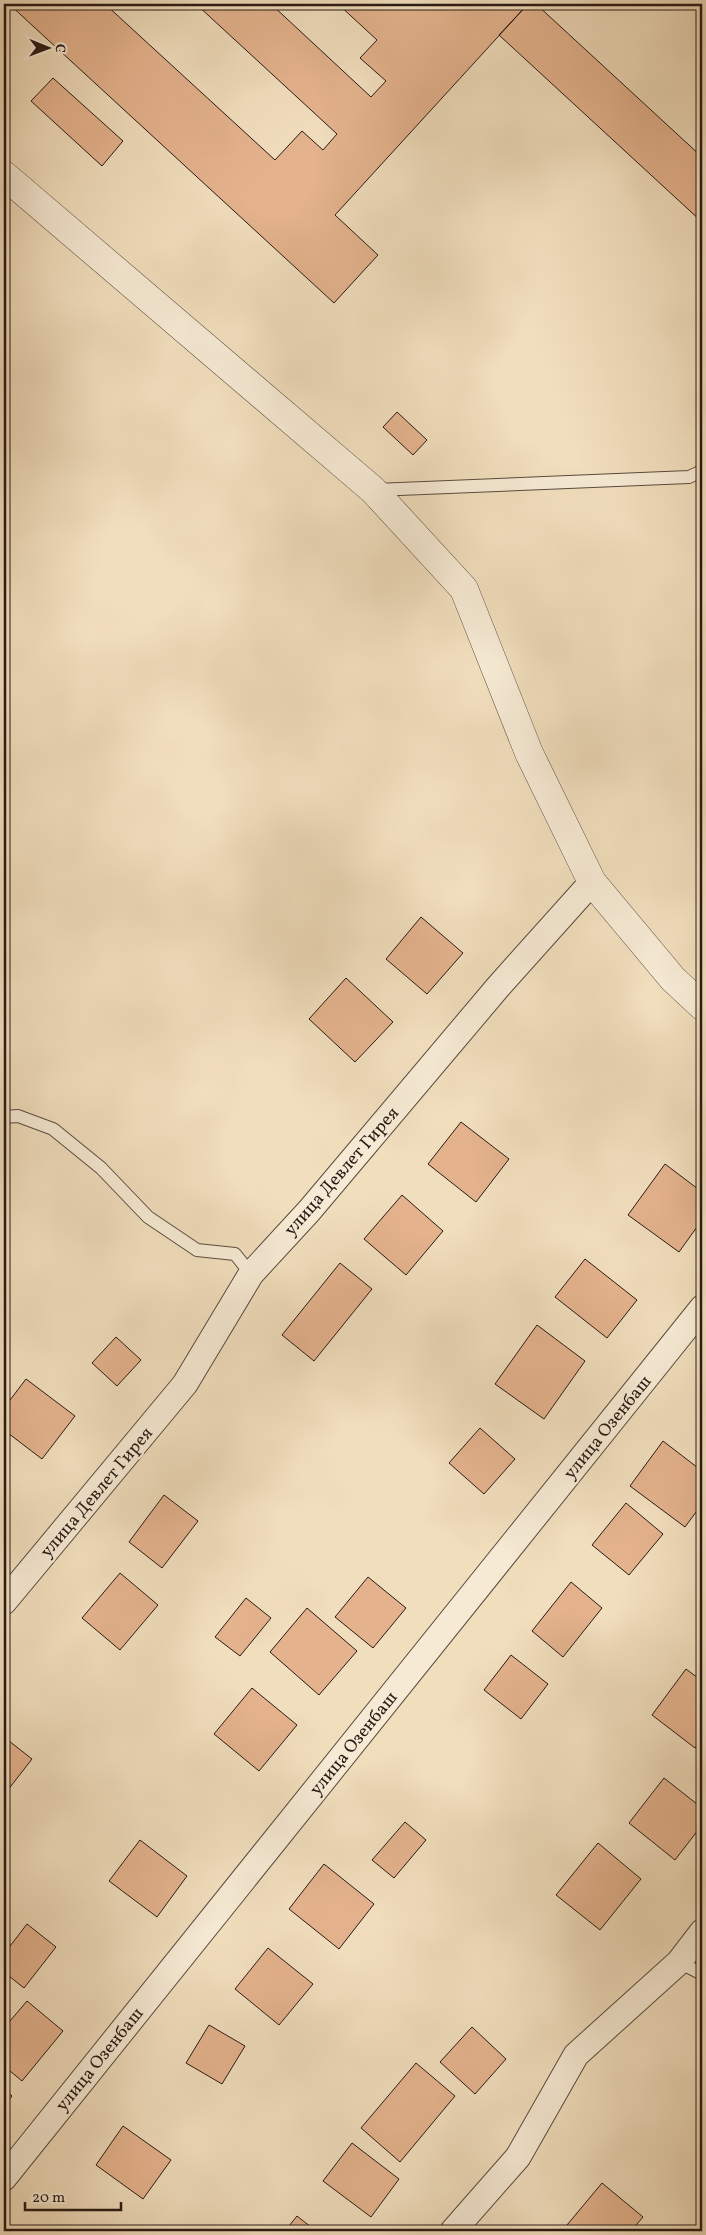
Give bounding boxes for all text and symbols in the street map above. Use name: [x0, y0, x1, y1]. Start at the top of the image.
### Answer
north arrow: [22, 22, 72, 72]
text: С: [50, 44, 69, 53]
street label: улица Девлет Гирея: [279, 1102, 405, 1242]
street label: улица Озенбаш: [558, 1370, 658, 1485]
street label: улица Девлет Гирея: [35, 1422, 159, 1564]
street label: улица Озенбаш: [304, 1686, 404, 1801]
street label: улица Озенбаш: [50, 2002, 150, 2117]
scale bar: [25, 2180, 121, 2212]
text: 20 m: [32, 2188, 65, 2209]

